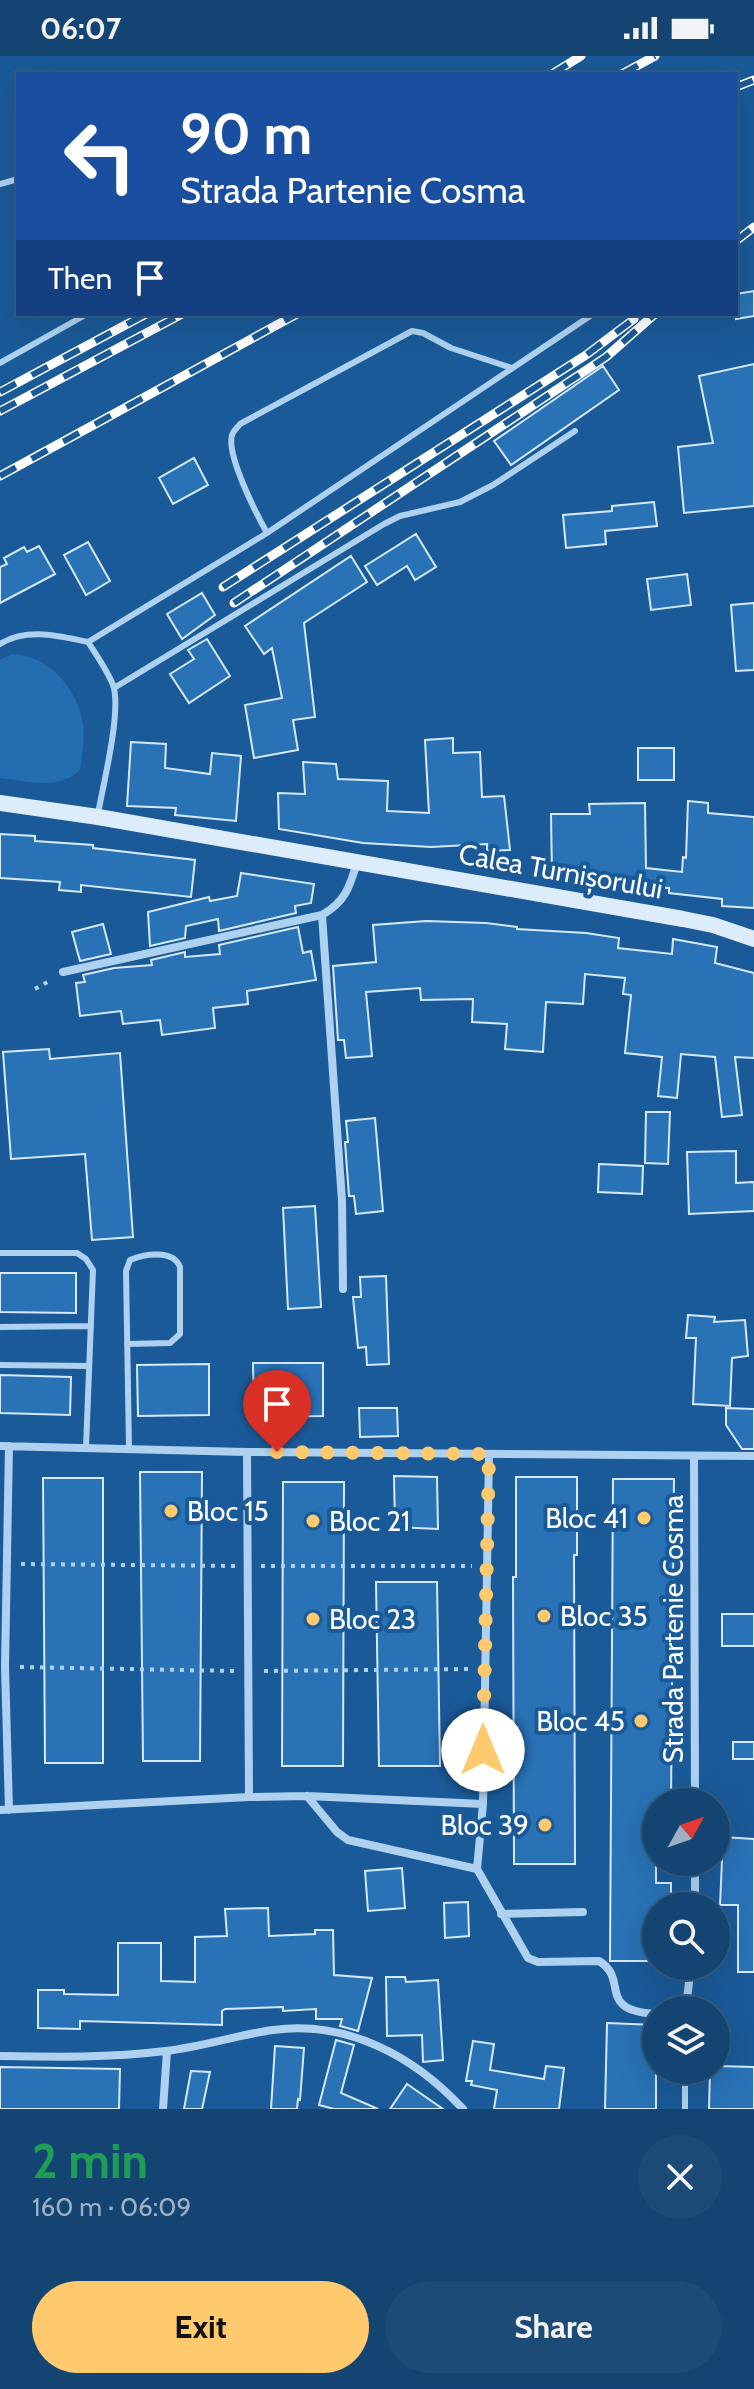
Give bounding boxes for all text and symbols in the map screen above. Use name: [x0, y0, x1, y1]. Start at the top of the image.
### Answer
text: 06:07: [40, 10, 121, 47]
text: 90 m: [180, 100, 312, 168]
icon: left: [48, 104, 152, 208]
text: Strada Partenie Cosma: [180, 168, 525, 212]
icon: arrive: [128, 256, 172, 300]
text: Then: [48, 260, 112, 297]
street label: Calea Turnișorului: [456, 836, 666, 907]
pin: [243, 1370, 311, 1452]
icon: arrive: [255, 1382, 299, 1426]
place label: Bloc 15: [187, 1494, 269, 1528]
street label: Strada Partenie Cosma: [656, 1494, 690, 1763]
place label: Bloc 41: [545, 1501, 628, 1535]
marker: Bloc 15: [162, 1502, 180, 1520]
place label: Bloc 21: [329, 1504, 410, 1538]
marker: Bloc 41: [635, 1509, 653, 1527]
marker: Bloc 21: [304, 1512, 322, 1530]
place label: Bloc 35: [560, 1599, 648, 1633]
place label: Bloc 23: [329, 1602, 416, 1636]
marker: Bloc 35: [535, 1607, 553, 1625]
marker: Bloc 23: [304, 1610, 322, 1628]
place label: Bloc 45: [536, 1704, 625, 1738]
position arrow: [441, 1708, 525, 1792]
marker: Bloc 45: [632, 1712, 650, 1730]
north arrow: [642, 1788, 730, 1876]
map controls: [642, 1788, 730, 2084]
place label: Bloc 39: [441, 1808, 529, 1842]
marker: Bloc 39: [536, 1816, 554, 1834]
button: search: [642, 1892, 730, 1980]
button: layers: [642, 1996, 730, 2084]
text: 2 min: [32, 2132, 148, 2190]
button: close: [638, 2135, 722, 2219]
text: 160 m · 06:09: [32, 2191, 191, 2223]
button: Exit: [32, 2281, 369, 2373]
button: Share: [385, 2281, 722, 2373]

